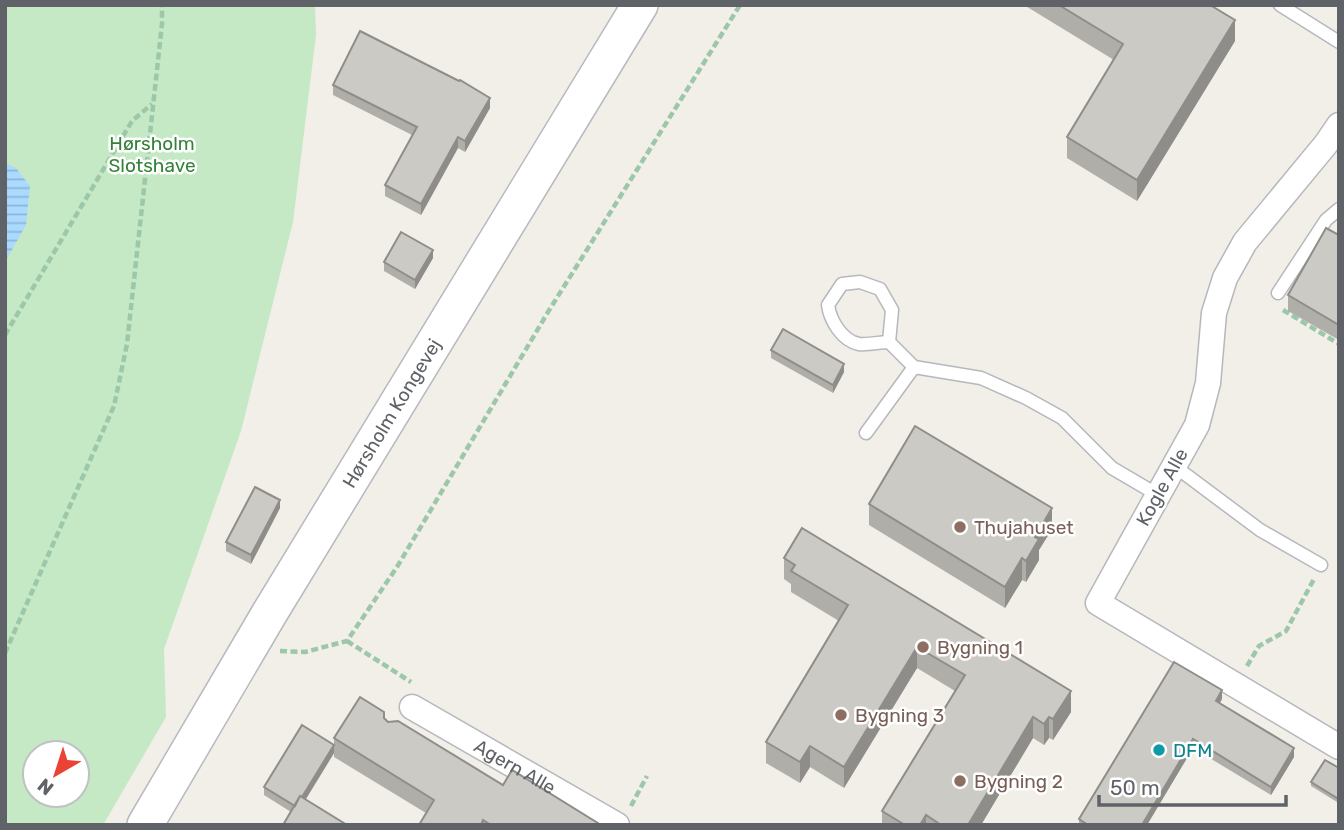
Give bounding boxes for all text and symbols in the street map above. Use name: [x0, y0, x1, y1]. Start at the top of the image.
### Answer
park label: Hørsholm Slotshave: [108, 132, 196, 177]
street label: Hørsholm Kongevej: [337, 334, 446, 492]
street label: Kogle Alle: [1131, 444, 1193, 530]
place label: Thujahuset: [974, 516, 1074, 539]
marker: Thujahuset: [952, 519, 968, 535]
place label: Bygning 1: [937, 636, 1023, 659]
marker: Bygning 1: [915, 639, 931, 655]
place label: Bygning 3: [855, 704, 944, 727]
marker: Bygning 3: [833, 707, 849, 723]
street label: Agern Alle: [470, 734, 560, 799]
north arrow: [21, 739, 91, 809]
place label: DFM: [1173, 739, 1212, 762]
marker: DFM: [1151, 742, 1167, 758]
scale bar: [1099, 764, 1286, 808]
place label: Bygning 2: [974, 770, 1063, 793]
marker: Bygning 2: [952, 773, 968, 789]
text: N: [33, 774, 58, 800]
text: 50 m: [1110, 775, 1160, 800]

